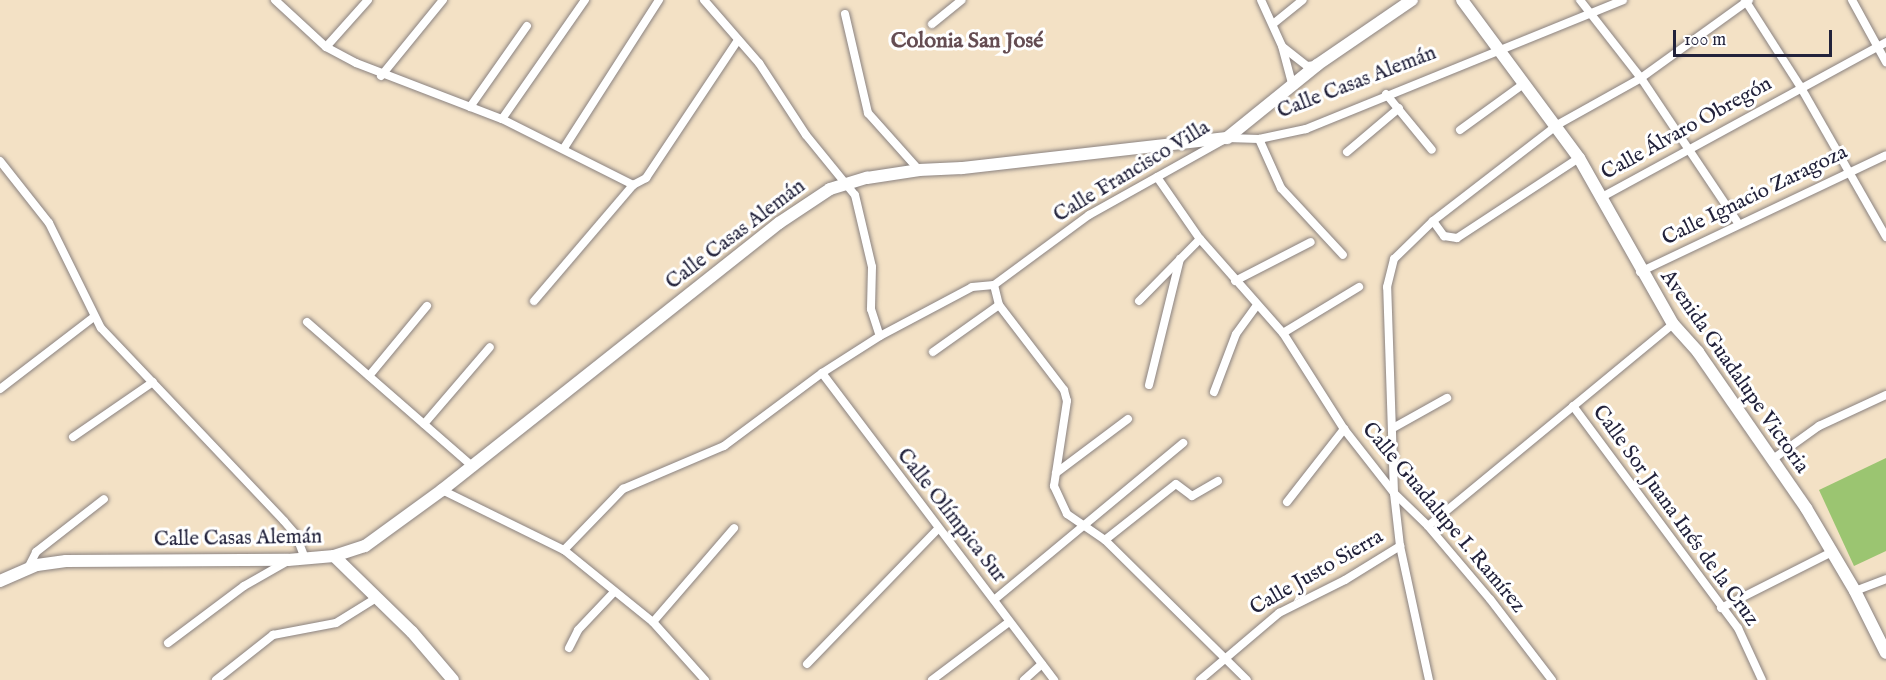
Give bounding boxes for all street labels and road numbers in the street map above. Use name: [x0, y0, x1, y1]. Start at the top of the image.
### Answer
street label: Calle Casas Alemán: [1274, 41, 1440, 125]
street label: Calle Álvaro Obregón: [1597, 72, 1777, 186]
street label: Calle Francisco Villa: [1049, 115, 1215, 229]
street label: Calle Ignacio Zaragoza: [1658, 140, 1852, 252]
street label: Calle Casas Alemán: [661, 174, 811, 296]
street label: Avenida Guadalupe Victoria: [1654, 266, 1814, 478]
street label: Calle Sor Juana Inés de la Cruz: [1586, 401, 1764, 631]
street label: Calle Guadalupe I. Ramírez: [1356, 418, 1530, 618]
street label: Calle Olímpica Sur: [891, 444, 1011, 588]
street label: Calle Casas Alemán: [154, 525, 322, 553]
street label: Calle Justo Sierra: [1246, 525, 1388, 621]

